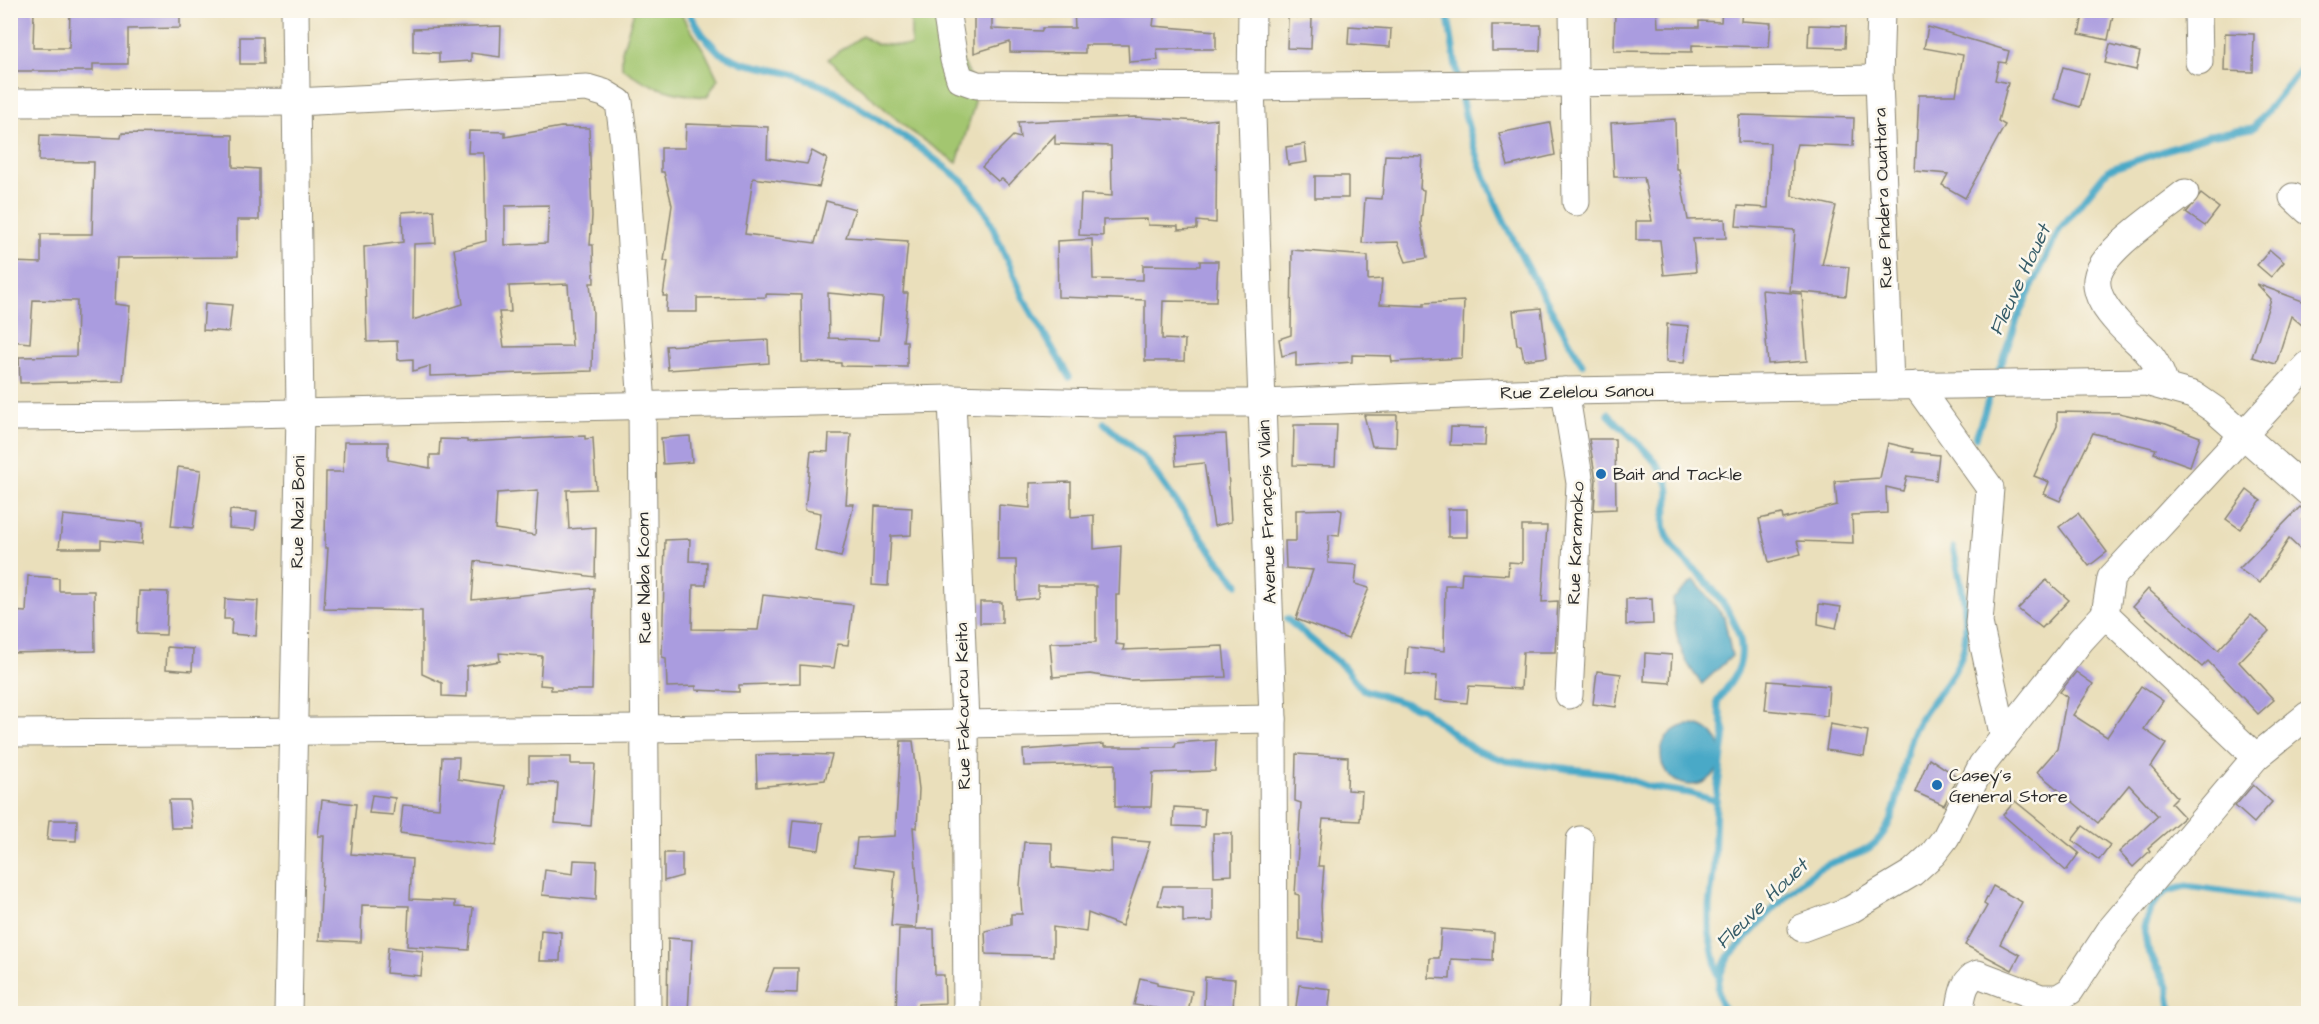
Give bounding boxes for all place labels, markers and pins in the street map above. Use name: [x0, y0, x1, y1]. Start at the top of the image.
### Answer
place label: Bait and Tackle: [1613, 462, 1742, 487]
marker: Bait and Tackle: [1594, 467, 1608, 481]
place label: Casey's General Store: [1949, 763, 2068, 809]
marker: Casey's General Store: [1930, 778, 1944, 792]

